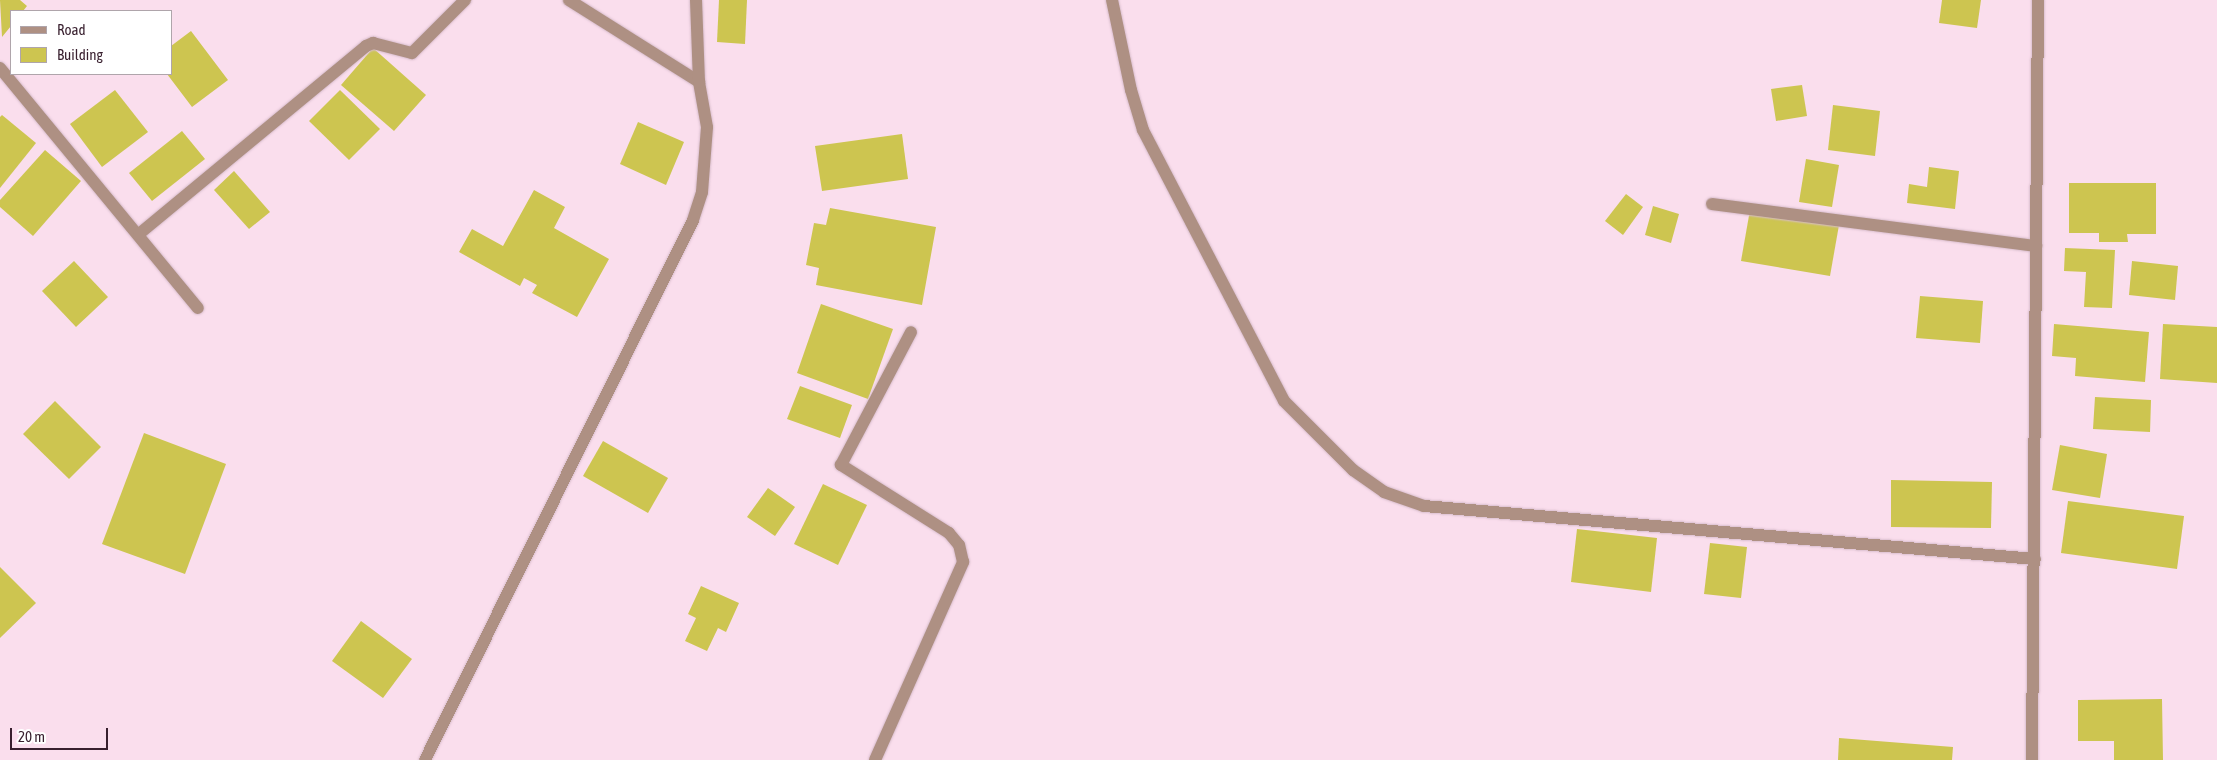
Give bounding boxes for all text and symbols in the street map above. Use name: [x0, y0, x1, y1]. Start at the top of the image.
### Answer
legend: [10, 10, 172, 75]
text: Road: [57, 21, 86, 38]
text: Building: [57, 46, 103, 63]
scale bar: [12, 718, 110, 750]
text: 20 m: [18, 728, 45, 745]

